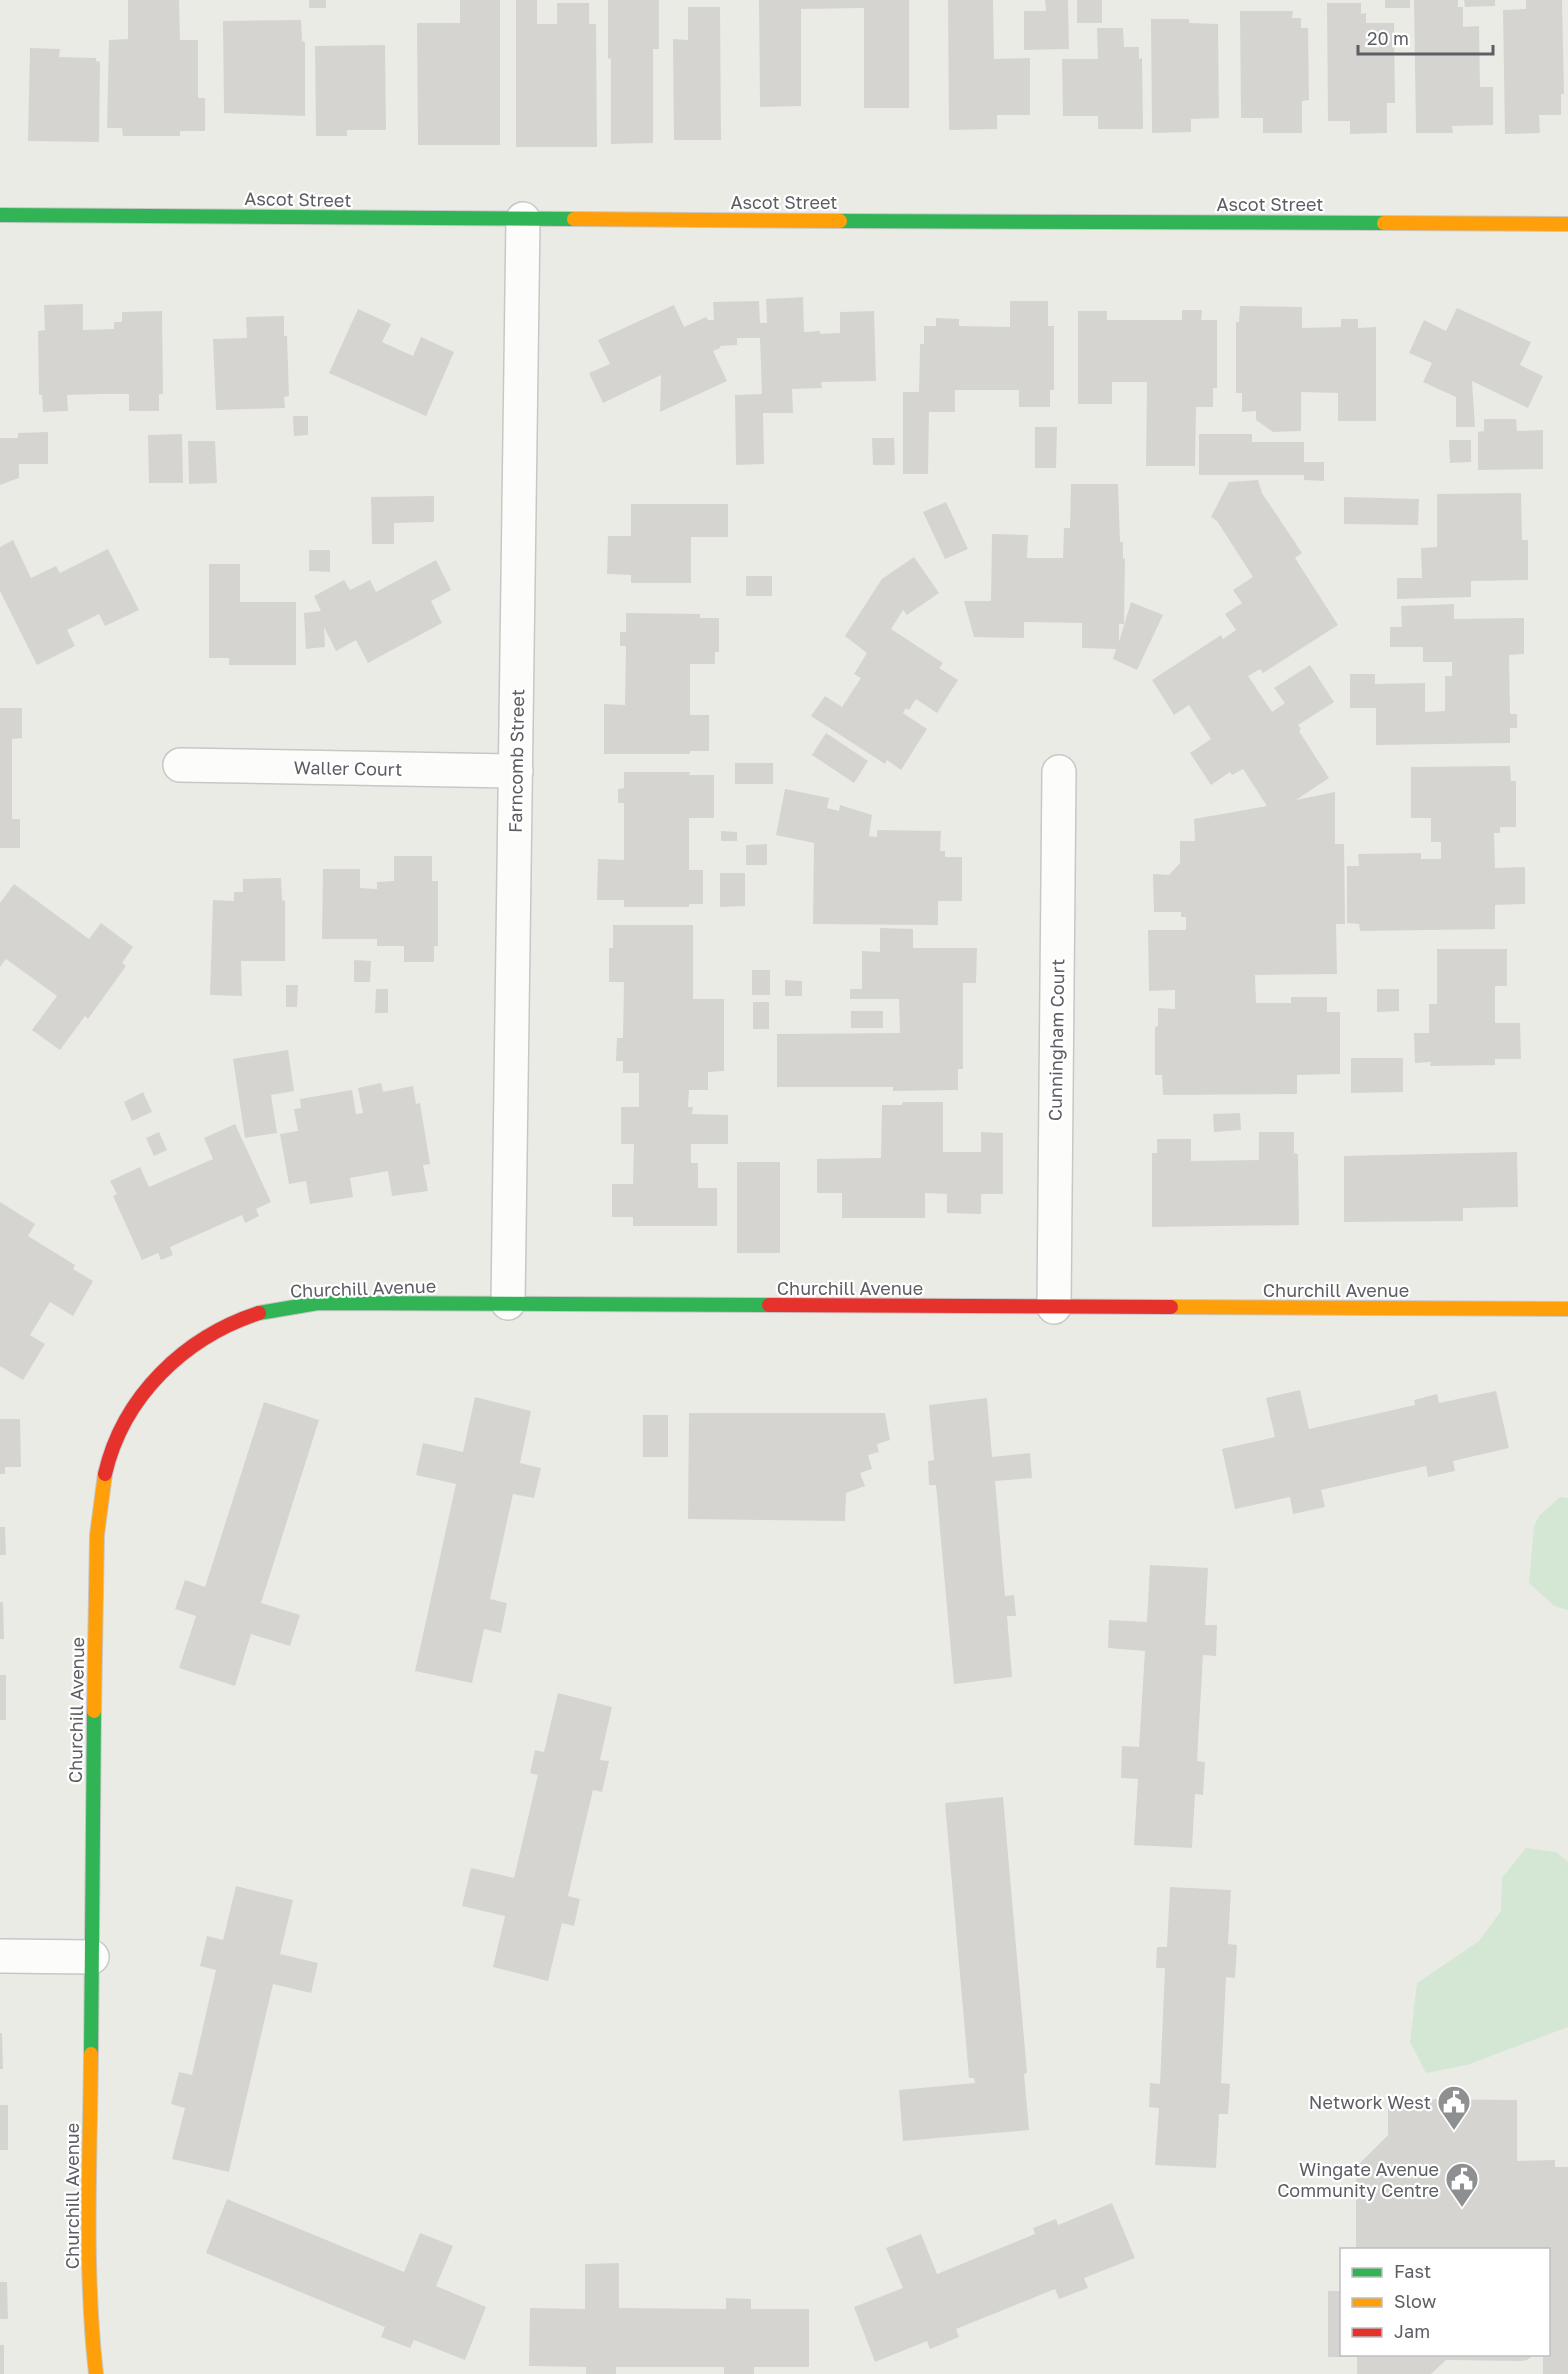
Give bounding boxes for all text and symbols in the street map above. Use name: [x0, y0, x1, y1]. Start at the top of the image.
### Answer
scale bar: [1358, 18, 1493, 56]
text: 20 m: [1367, 27, 1409, 49]
street label: Ascot Street: [244, 187, 352, 211]
street label: Ascot Street: [730, 191, 838, 213]
street label: Ascot Street: [1216, 193, 1324, 215]
street label: Farncomb Street: [504, 689, 528, 833]
street label: Waller Court: [294, 756, 402, 780]
street label: Cunningham Court: [1044, 959, 1068, 1121]
street label: Churchill Avenue: [290, 1274, 436, 1302]
street label: Churchill Avenue: [777, 1277, 923, 1299]
street label: Churchill Avenue: [1263, 1279, 1409, 1301]
street label: Churchill Avenue: [64, 1637, 88, 1783]
public building icon: Network West: [1436, 2084, 1472, 2131]
place label: Network West: [1309, 2091, 1431, 2113]
street label: Churchill Avenue: [61, 2123, 83, 2269]
place label: Wingate Avenue Community Centre: [1277, 2158, 1439, 2201]
public building icon: Wingate Avenue Community Centre: [1444, 2161, 1480, 2208]
legend: [1340, 2248, 1550, 2356]
text: Fast: [1394, 2260, 1431, 2282]
text: Slow: [1394, 2290, 1437, 2312]
text: Jam: [1394, 2320, 1430, 2342]

